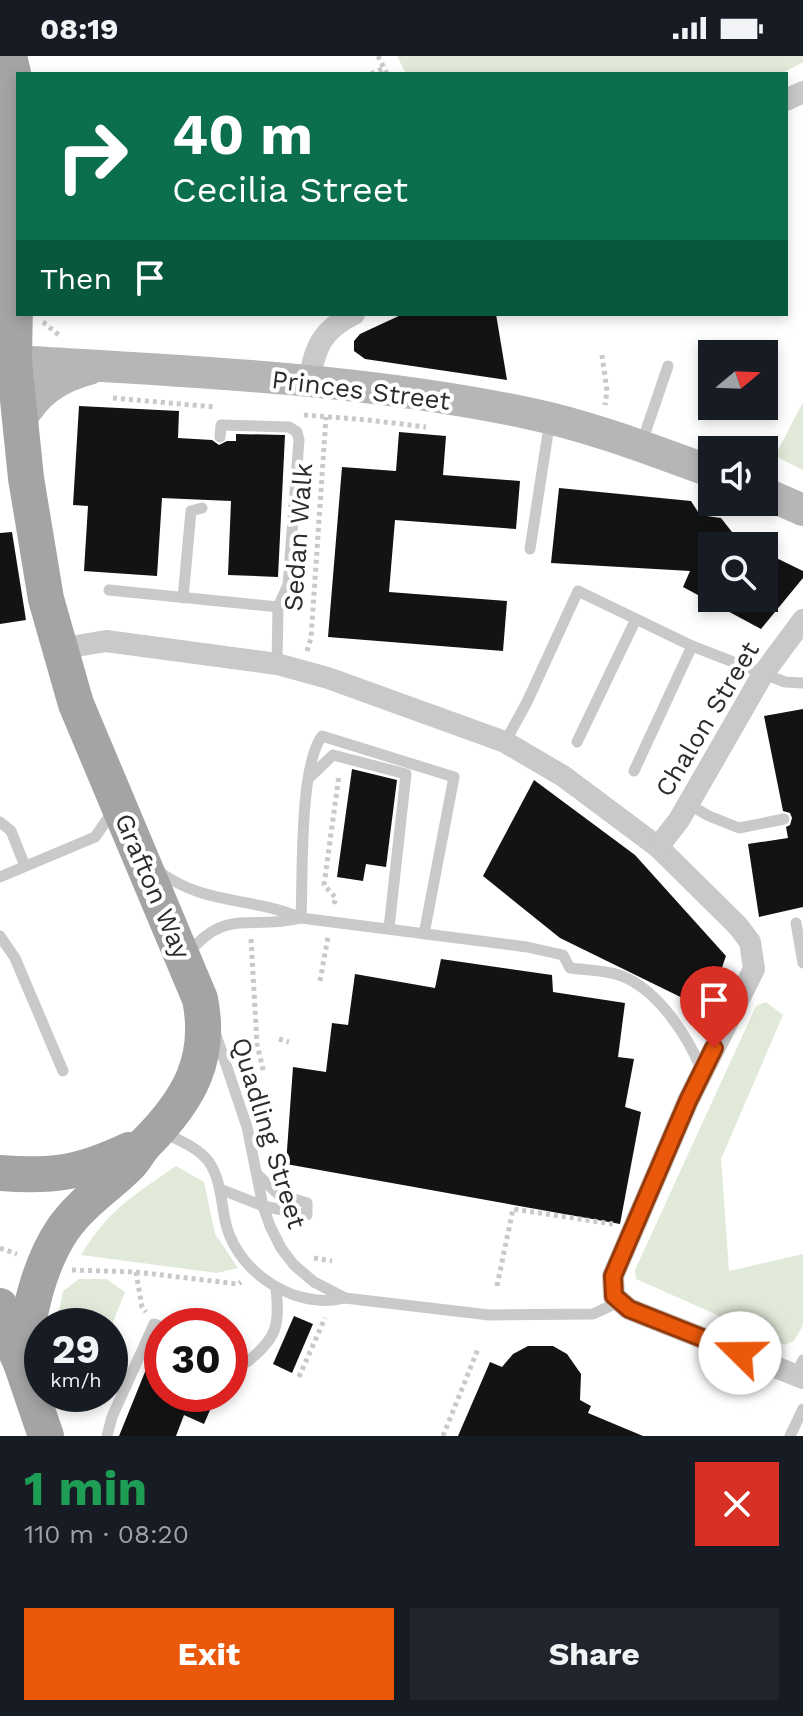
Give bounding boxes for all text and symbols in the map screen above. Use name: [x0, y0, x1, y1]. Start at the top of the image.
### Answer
text: 08:19: [40, 11, 119, 46]
text: 40 m: [172, 102, 313, 168]
icon: right: [40, 104, 144, 208]
text: Cecilia Street: [172, 169, 408, 211]
icon: arrive: [128, 256, 172, 300]
text: Then: [40, 261, 112, 296]
north arrow: [698, 340, 778, 420]
map controls: [698, 340, 778, 612]
street label: Princes Street: [270, 364, 452, 416]
button: sound: [698, 436, 778, 516]
street label: Sedan Walk: [278, 462, 318, 612]
button: search: [698, 532, 778, 612]
street label: Chalon Street: [649, 636, 765, 802]
street label: Grafton Way: [109, 809, 197, 964]
pin: [680, 966, 748, 1048]
icon: arrive: [692, 978, 736, 1022]
street label: Quadling Street: [226, 1034, 312, 1232]
speed limit sign: 30: [144, 1308, 248, 1412]
position arrow: [698, 1311, 782, 1395]
text: 29: [52, 1326, 100, 1373]
text: km/h: [50, 1368, 102, 1392]
text: 1 min: [24, 1460, 147, 1517]
button: close: [695, 1462, 779, 1546]
text: 110 m · 08:20: [24, 1519, 189, 1549]
button: Exit: [24, 1608, 394, 1700]
button: Share: [410, 1608, 779, 1700]

